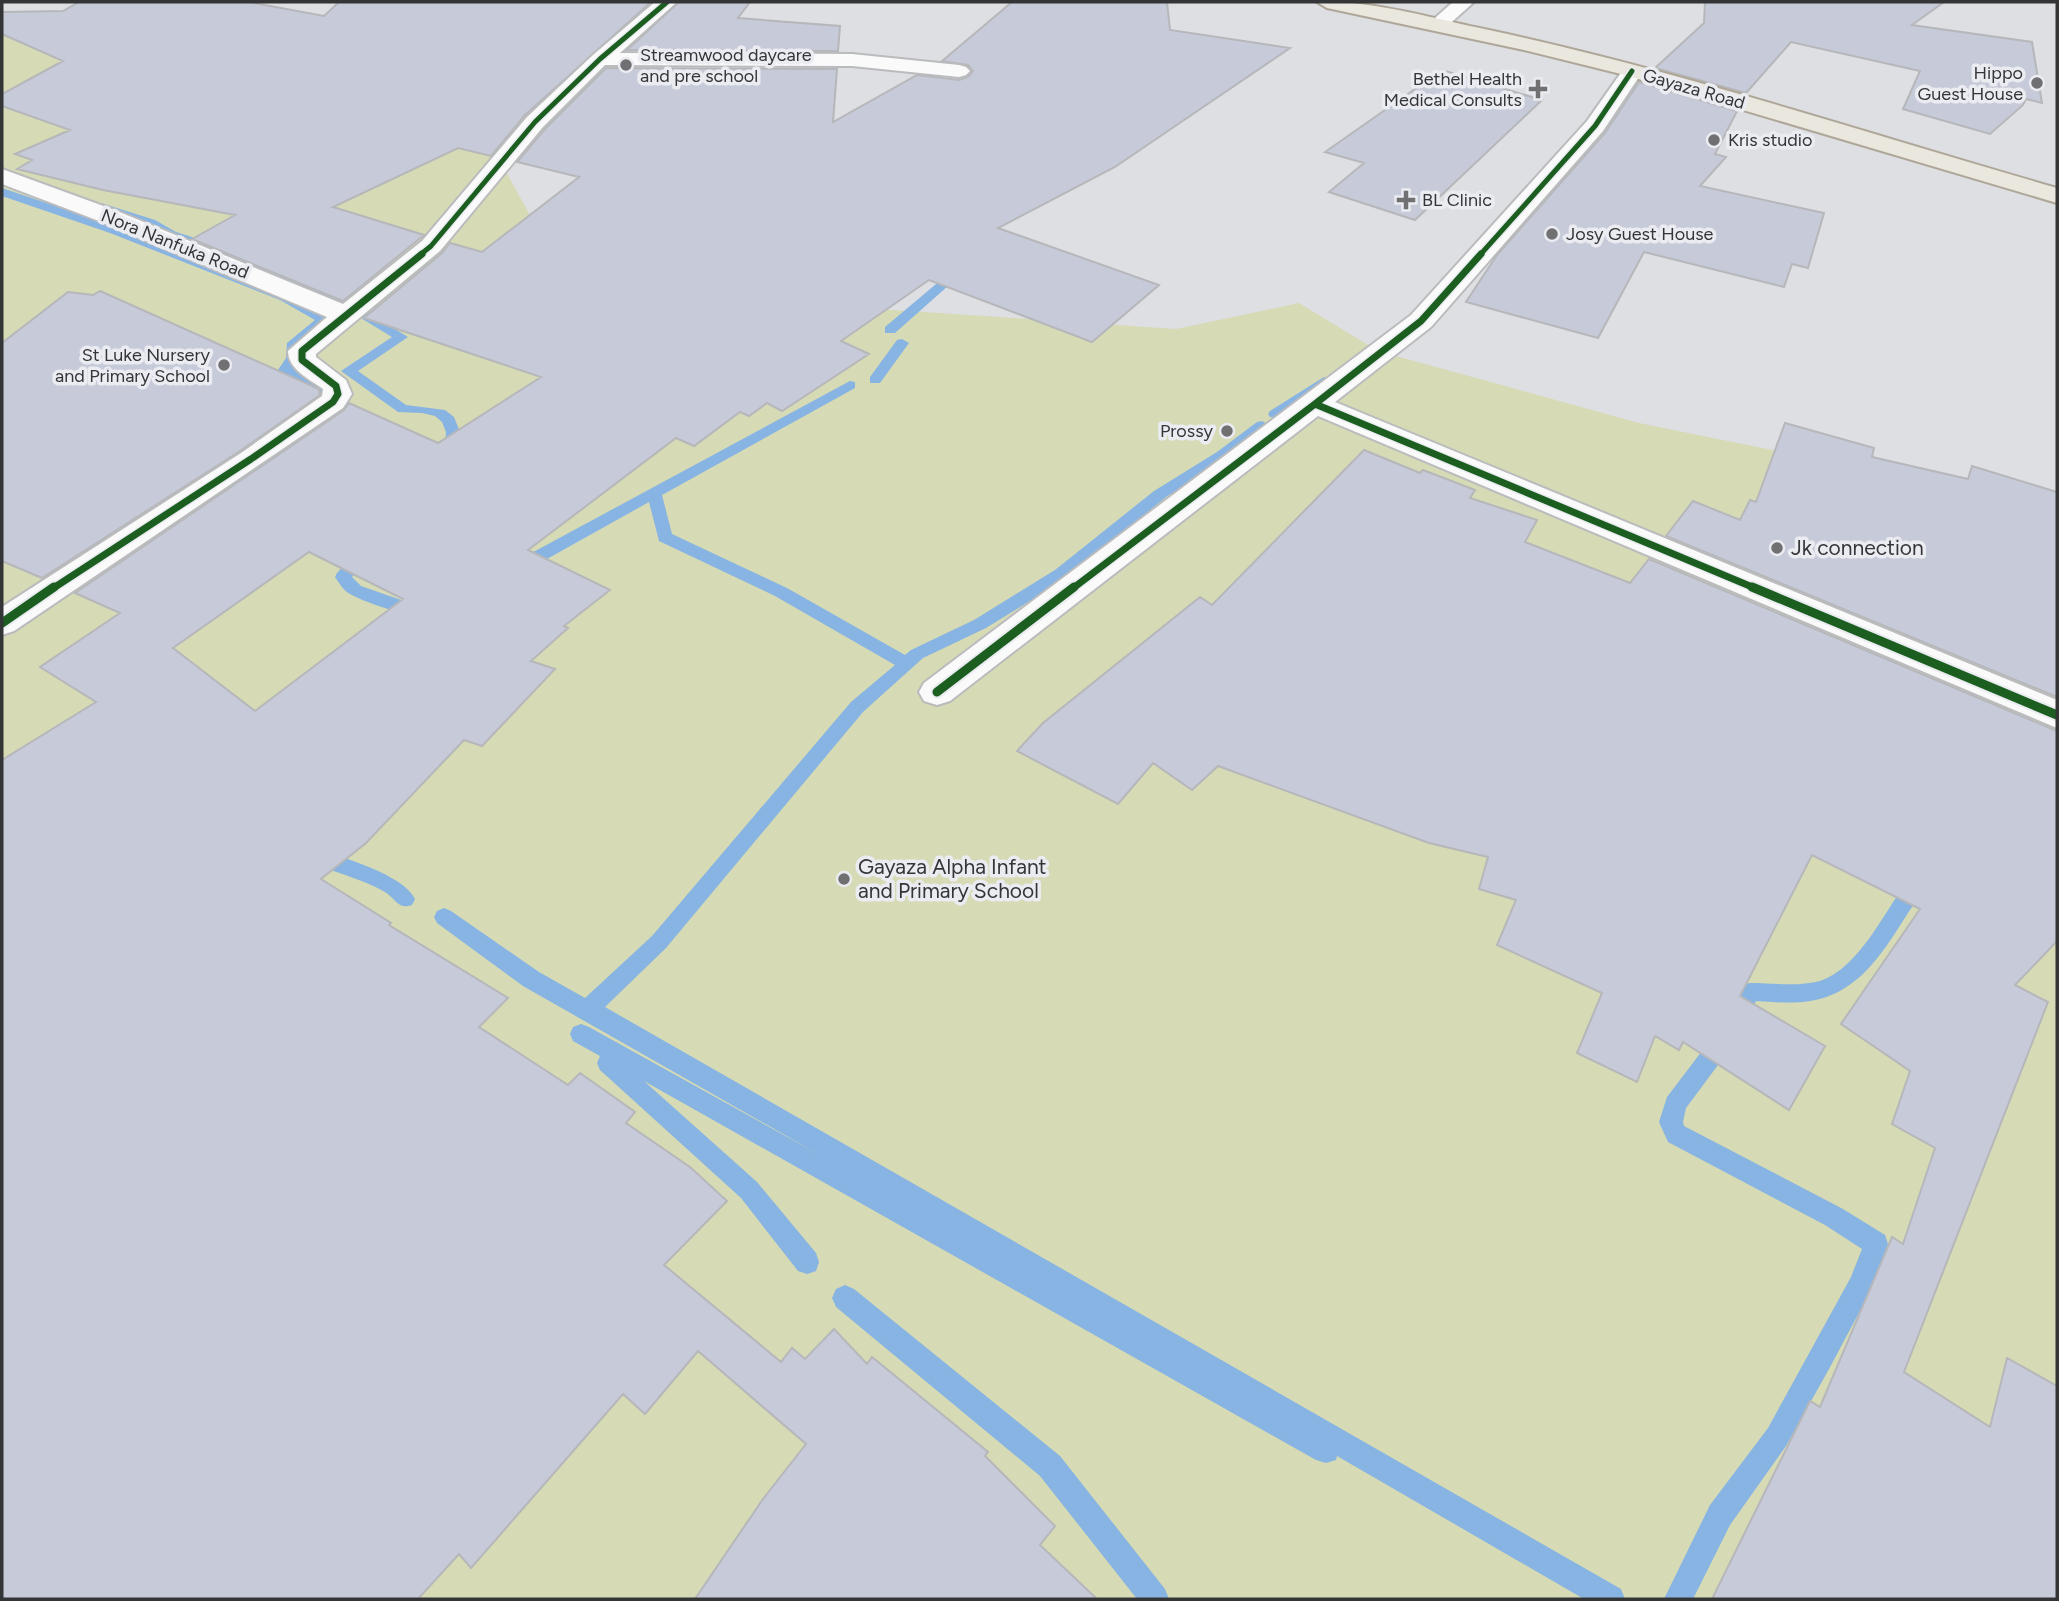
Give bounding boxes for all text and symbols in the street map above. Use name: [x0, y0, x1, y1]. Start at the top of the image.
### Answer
place label: Streamwood daycare and pre school: [640, 44, 812, 87]
marker: Streamwood daycare and pre school: [618, 57, 634, 73]
place label: Hippo Guest House: [1918, 62, 2023, 105]
street label: Gayaza Road: [1640, 64, 1748, 114]
place label: Bethel Health Medical Consults: [1384, 68, 1522, 111]
marker: Hippo Guest House: [2029, 75, 2045, 91]
marker: Bethel Health Medical Consults: [1528, 79, 1548, 99]
place label: Kris studio: [1728, 129, 1812, 151]
marker: Kris studio: [1706, 132, 1722, 148]
place label: BL Clinic: [1422, 189, 1492, 211]
marker: BL Clinic: [1396, 190, 1416, 210]
street label: Nora Nanfuka Road: [98, 204, 252, 284]
place label: Josy Guest House: [1566, 223, 1714, 245]
marker: Josy Guest House: [1544, 226, 1560, 242]
place label: St Luke Nursery and Primary School: [55, 344, 211, 387]
marker: St Luke Nursery and Primary School: [216, 357, 232, 373]
place label: Prossy: [1160, 420, 1214, 442]
marker: Prossy: [1219, 423, 1235, 439]
place label: Jk connection: [1791, 535, 1924, 560]
marker: Jk connection: [1769, 540, 1785, 556]
place label: Gayaza Alpha Infant and Primary School: [858, 854, 1047, 903]
marker: Gayaza Alpha Infant and Primary School: [836, 871, 852, 887]

